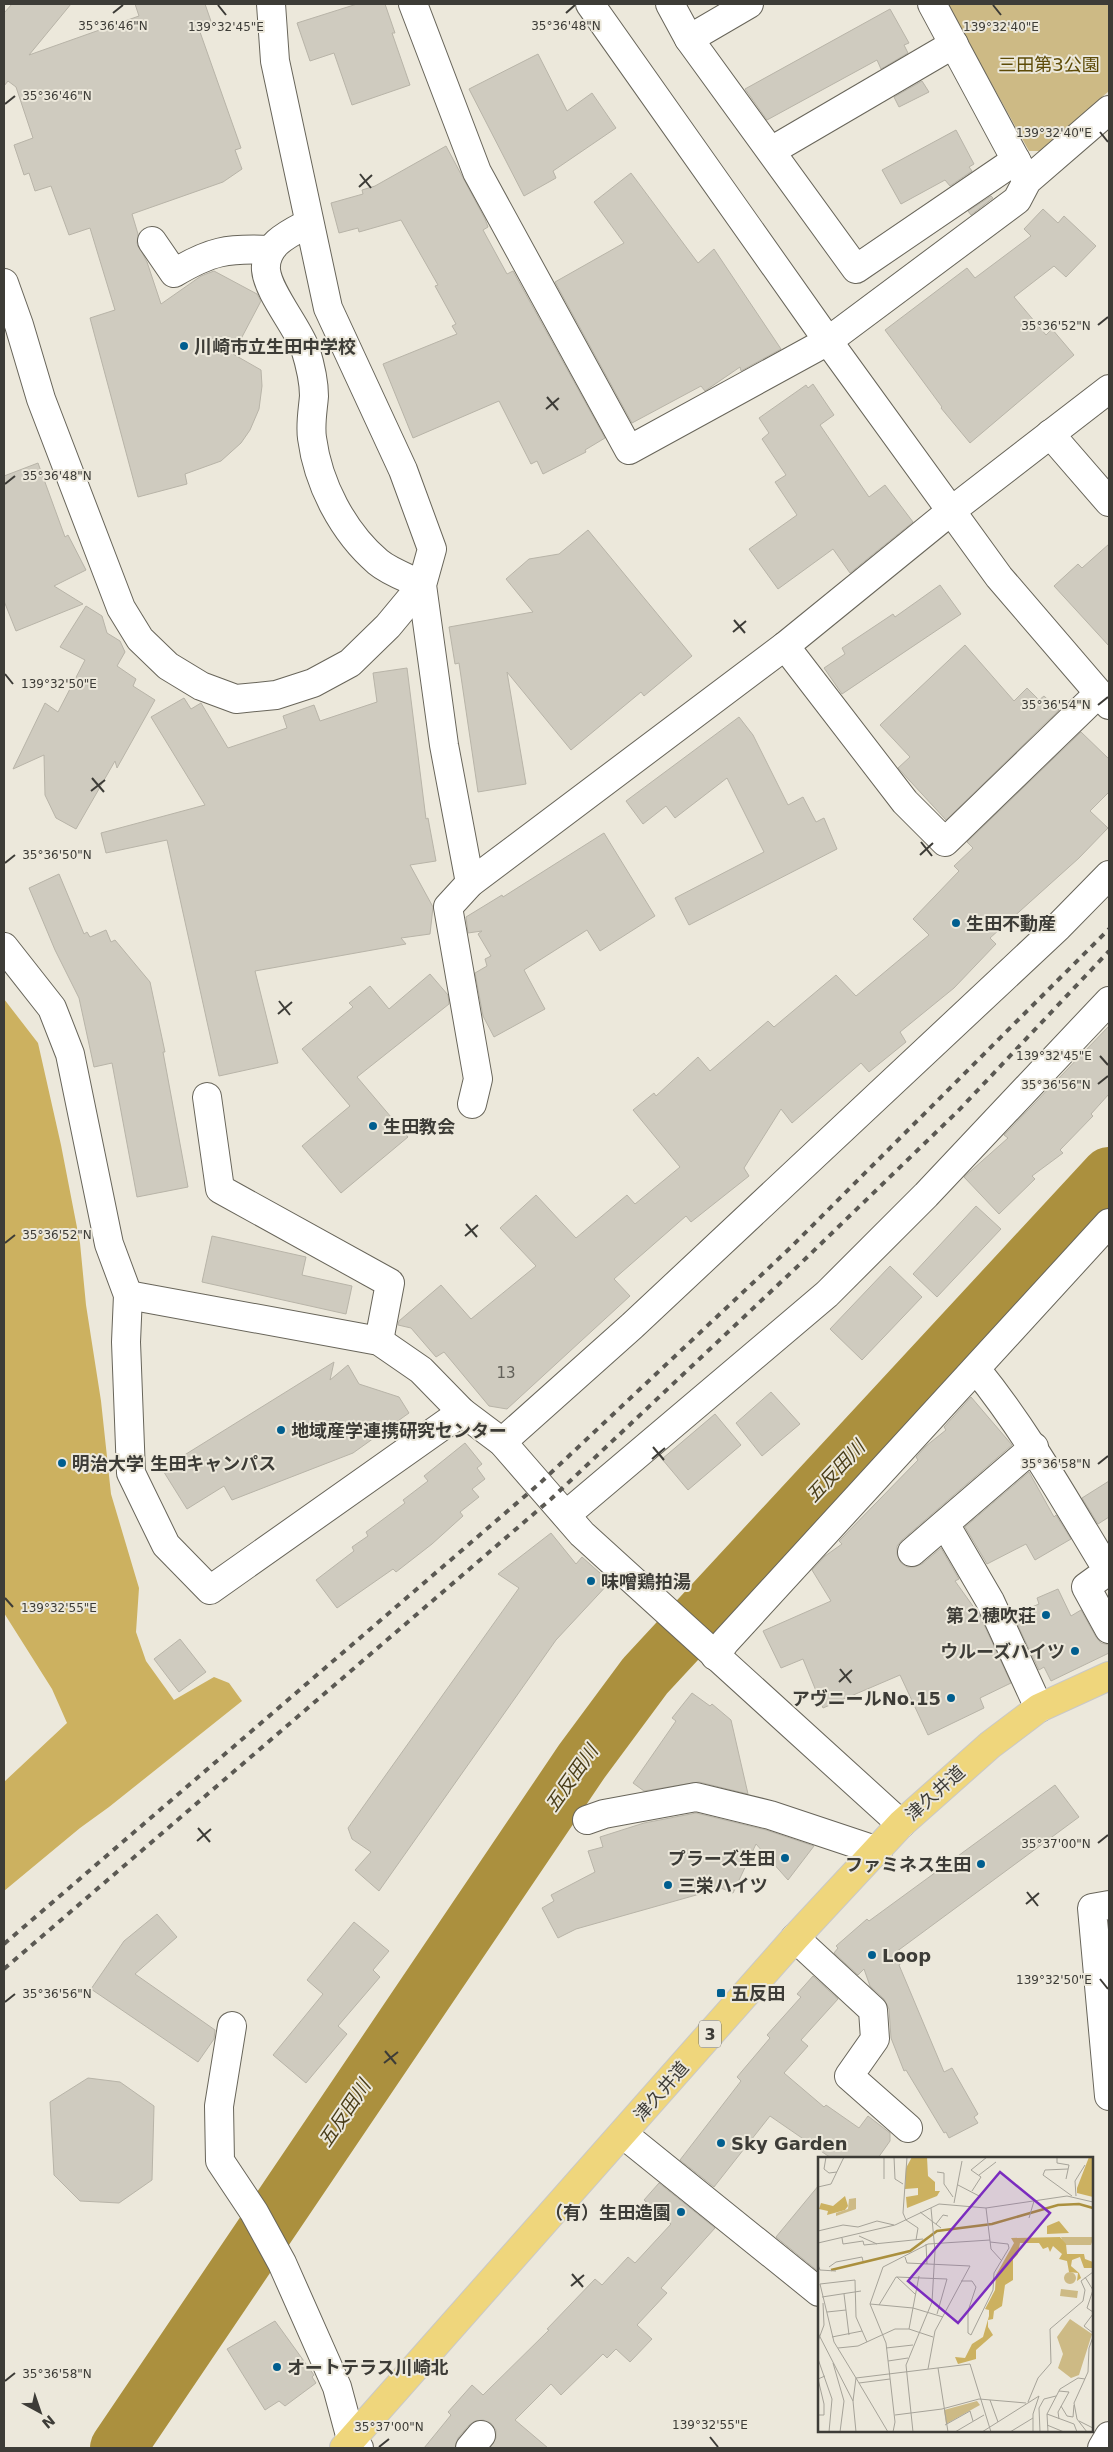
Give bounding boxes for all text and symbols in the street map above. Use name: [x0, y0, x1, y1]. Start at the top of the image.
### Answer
text: 35°36'46"N: [78, 19, 148, 33]
text: 35°36'48"N: [531, 19, 601, 33]
text: 139°32'45"E: [188, 20, 264, 34]
text: 139°32'40"E: [963, 20, 1039, 34]
park label: 三田第3公園: [998, 54, 1100, 75]
text: 35°36'46"N: [22, 89, 92, 103]
text: 139°32'40"E: [1016, 126, 1092, 140]
text: 35°36'52"N: [1021, 319, 1091, 333]
place label: 川崎市立生田中学校: [194, 336, 356, 357]
marker: 川崎市立生田中学校: [178, 340, 190, 352]
text: 35°36'48"N: [22, 469, 92, 483]
text: 139°32'50"E: [21, 677, 97, 691]
text: 35°36'54"N: [1021, 698, 1091, 712]
text: 35°36'50"N: [22, 848, 92, 862]
place label: 生田不動産: [966, 913, 1056, 934]
marker: 生田不動産: [950, 917, 962, 929]
text: 139°32'45"E: [1016, 1049, 1092, 1063]
text: 35°36'56"N: [1021, 1078, 1091, 1092]
place label: 生田教会: [383, 1116, 455, 1137]
marker: 生田教会: [367, 1120, 379, 1132]
text: 35°36'52"N: [22, 1228, 92, 1242]
house number: 13: [496, 1364, 516, 1382]
place label: 地域産学連携研究センター: [291, 1420, 507, 1441]
marker: 地域産学連携研究センター: [275, 1424, 287, 1436]
water label: 五反田川: [801, 1434, 870, 1506]
place label: 明治大学 生田キャンパス: [72, 1453, 276, 1474]
marker: 明治大学 生田キャンパス: [56, 1457, 68, 1469]
text: 35°36'58"N: [1021, 1457, 1091, 1471]
place label: 味噌鶏拍湯: [601, 1571, 691, 1592]
marker: 味噌鶏拍湯: [585, 1575, 597, 1587]
text: 139°32'55"E: [21, 1601, 97, 1615]
place label: 第２穂吹荘: [946, 1605, 1036, 1626]
marker: 第２穂吹荘: [1040, 1609, 1052, 1621]
place label: ウルーズハイツ: [940, 1641, 1065, 1662]
marker: ウルーズハイツ: [1069, 1645, 1081, 1657]
place label: アヴニールNo.15: [792, 1688, 941, 1709]
marker: アヴニールNo.15: [945, 1692, 957, 1704]
water label: 五反田川: [540, 1739, 603, 1815]
street label: 津久井道: [901, 1761, 969, 1825]
text: 35°37'00"N: [1021, 1837, 1091, 1851]
place label: プラーズ生田: [668, 1848, 775, 1869]
marker: プラーズ生田: [779, 1852, 791, 1864]
place label: ファミネス生田: [845, 1854, 971, 1875]
marker: ファミネス生田: [975, 1858, 987, 1870]
place label: 三栄ハイツ: [678, 1875, 768, 1896]
marker: 三栄ハイツ: [662, 1879, 674, 1891]
place label: Loop: [882, 1945, 931, 1966]
marker: Loop: [866, 1949, 878, 1961]
text: 139°32'50"E: [1016, 1973, 1092, 1987]
place label: 五反田: [731, 1983, 785, 2004]
text: 35°36'56"N: [22, 1987, 92, 2001]
marker: 五反田: [715, 1987, 727, 1999]
road number: 3: [699, 2020, 721, 2048]
street label: 津久井道: [629, 2057, 693, 2125]
water label: 五反田川: [314, 2074, 375, 2151]
place label: Sky Garden: [731, 2133, 848, 2154]
marker: Sky Garden: [715, 2137, 727, 2149]
inset map: [818, 2157, 1093, 2432]
place label: （有）生田造園: [545, 2202, 671, 2223]
marker: （有）生田造園: [675, 2206, 687, 2218]
place label: オートテラス川崎北: [287, 2357, 449, 2378]
marker: オートテラス川崎北: [271, 2361, 283, 2373]
text: 35°36'58"N: [22, 2367, 92, 2381]
north arrow: [15, 2387, 65, 2437]
text: N: [39, 2412, 58, 2432]
text: 139°32'55"E: [672, 2418, 748, 2432]
text: 35°37'00"N: [354, 2420, 424, 2434]

